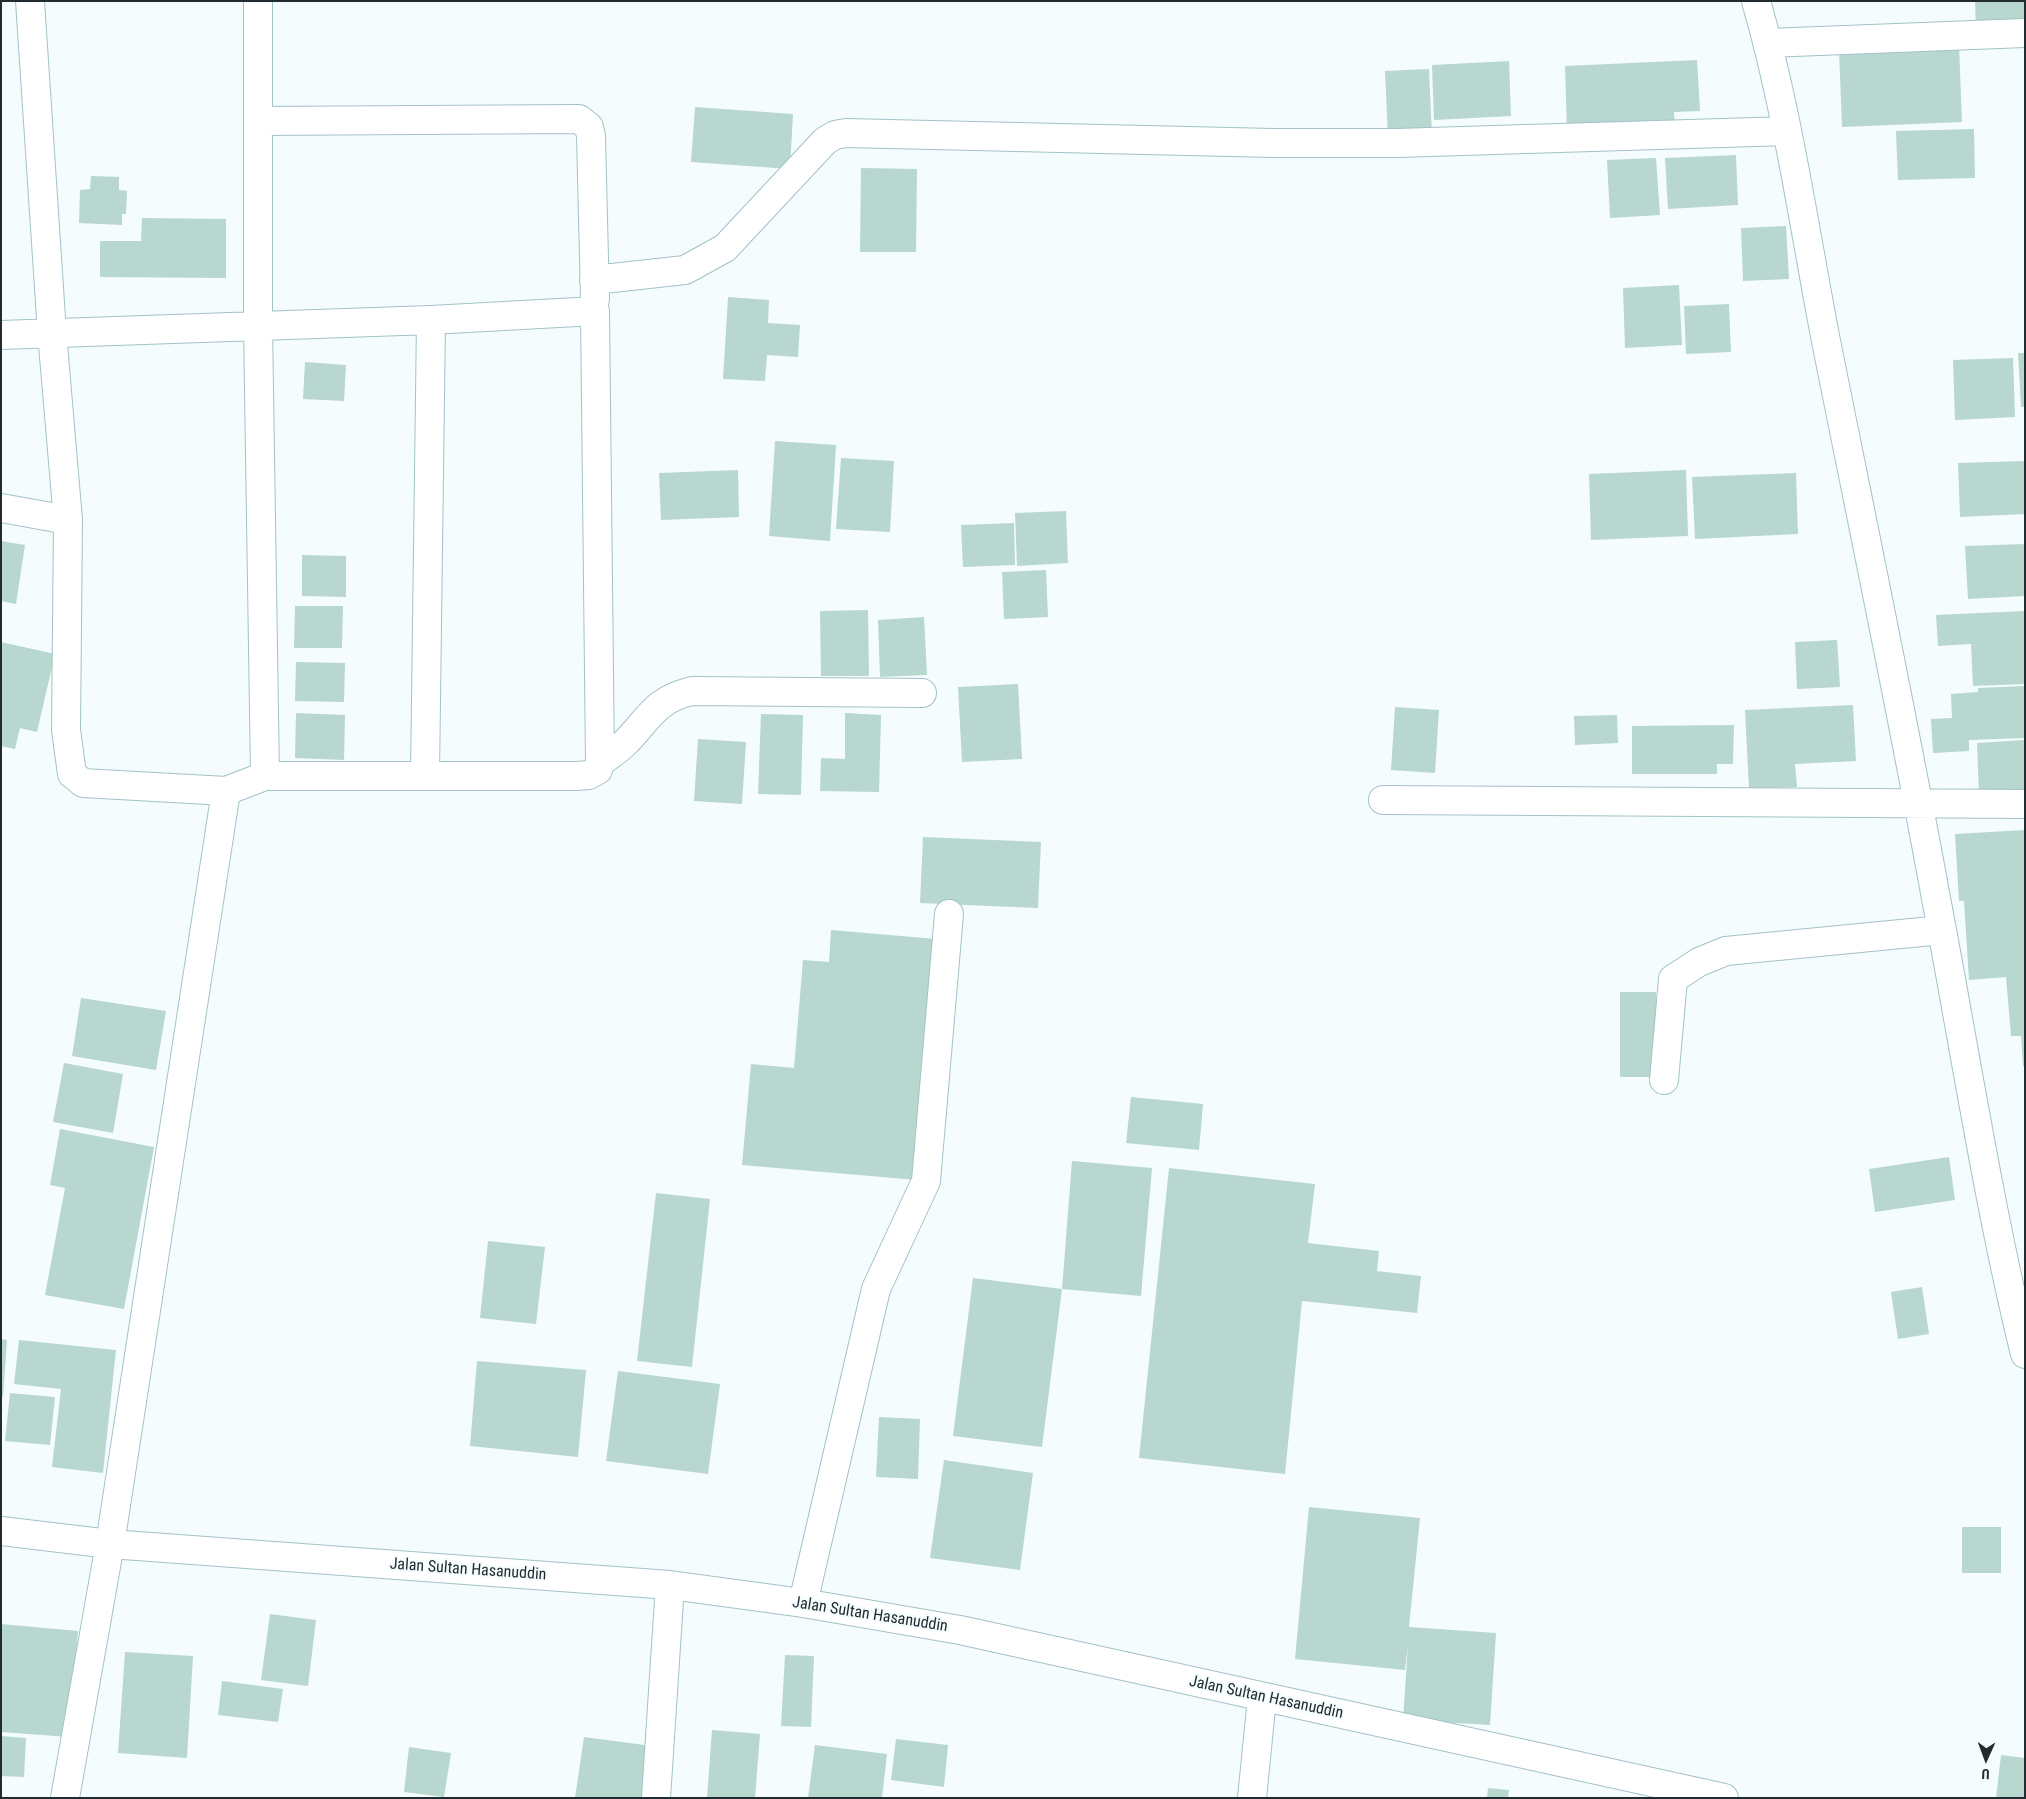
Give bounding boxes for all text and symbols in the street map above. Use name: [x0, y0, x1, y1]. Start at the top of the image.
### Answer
street label: Jalan Sultan Hasanuddin: [389, 1555, 547, 1585]
street label: Jalan Sultan Hasanuddin: [791, 1593, 949, 1637]
street label: Jalan Sultan Hasanuddin: [1187, 1672, 1345, 1724]
north arrow: [1961, 1734, 2011, 1784]
text: U: [1981, 1766, 1990, 1782]

